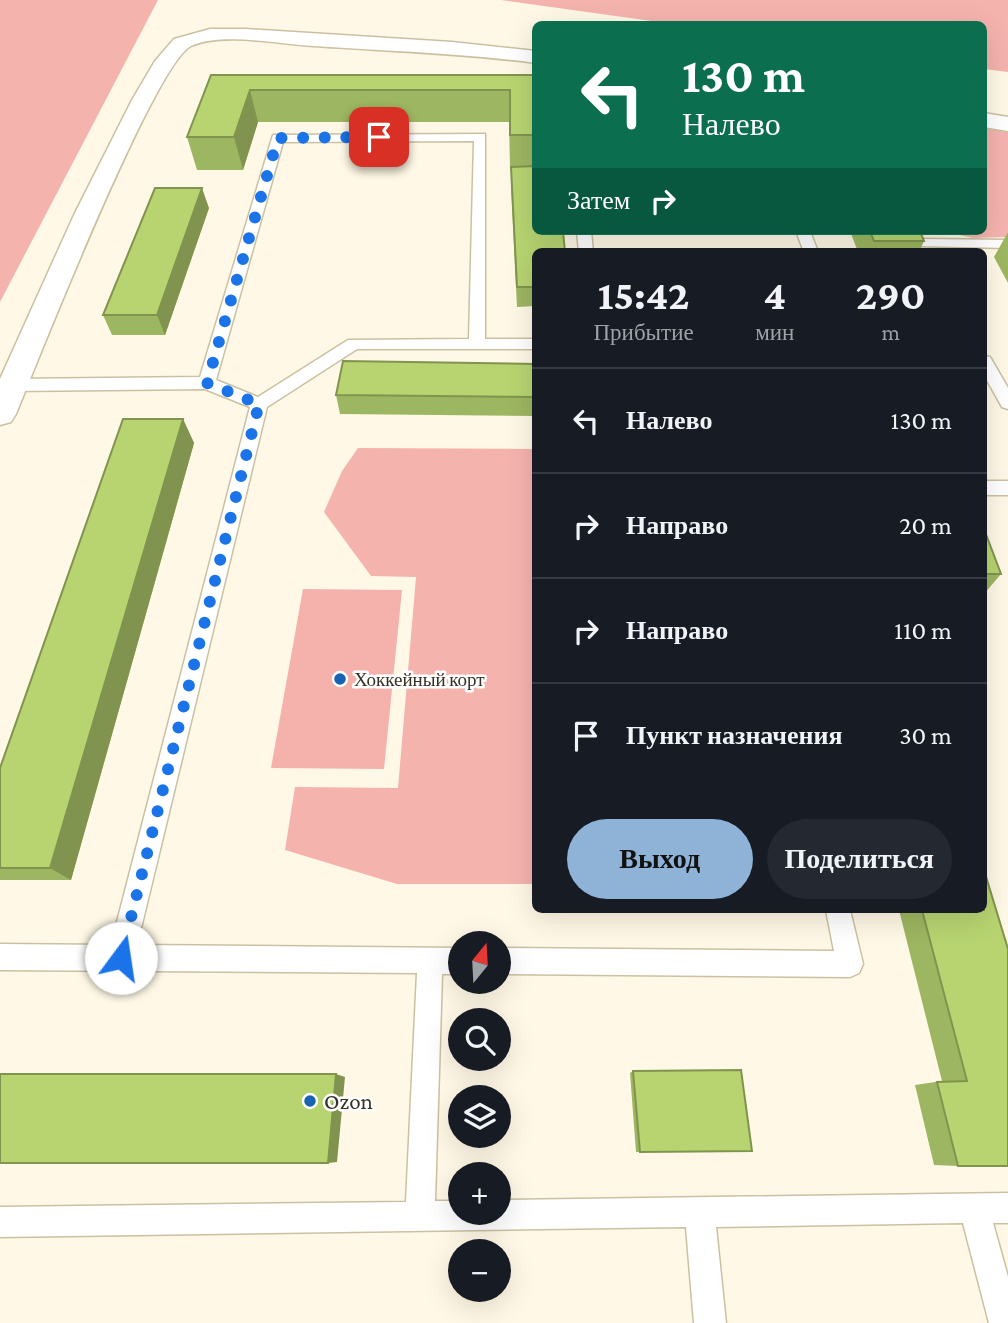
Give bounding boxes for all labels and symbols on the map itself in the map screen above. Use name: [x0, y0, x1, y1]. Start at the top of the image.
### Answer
pin: [349, 107, 409, 167]
place label: Хоккейный корт: [354, 669, 485, 690]
marker: Хоккейный корт: [332, 671, 348, 687]
position arrow: [84, 921, 158, 995]
north arrow: [448, 931, 511, 994]
place label: Ozon: [324, 1088, 373, 1114]
marker: Ozon: [302, 1093, 318, 1109]

